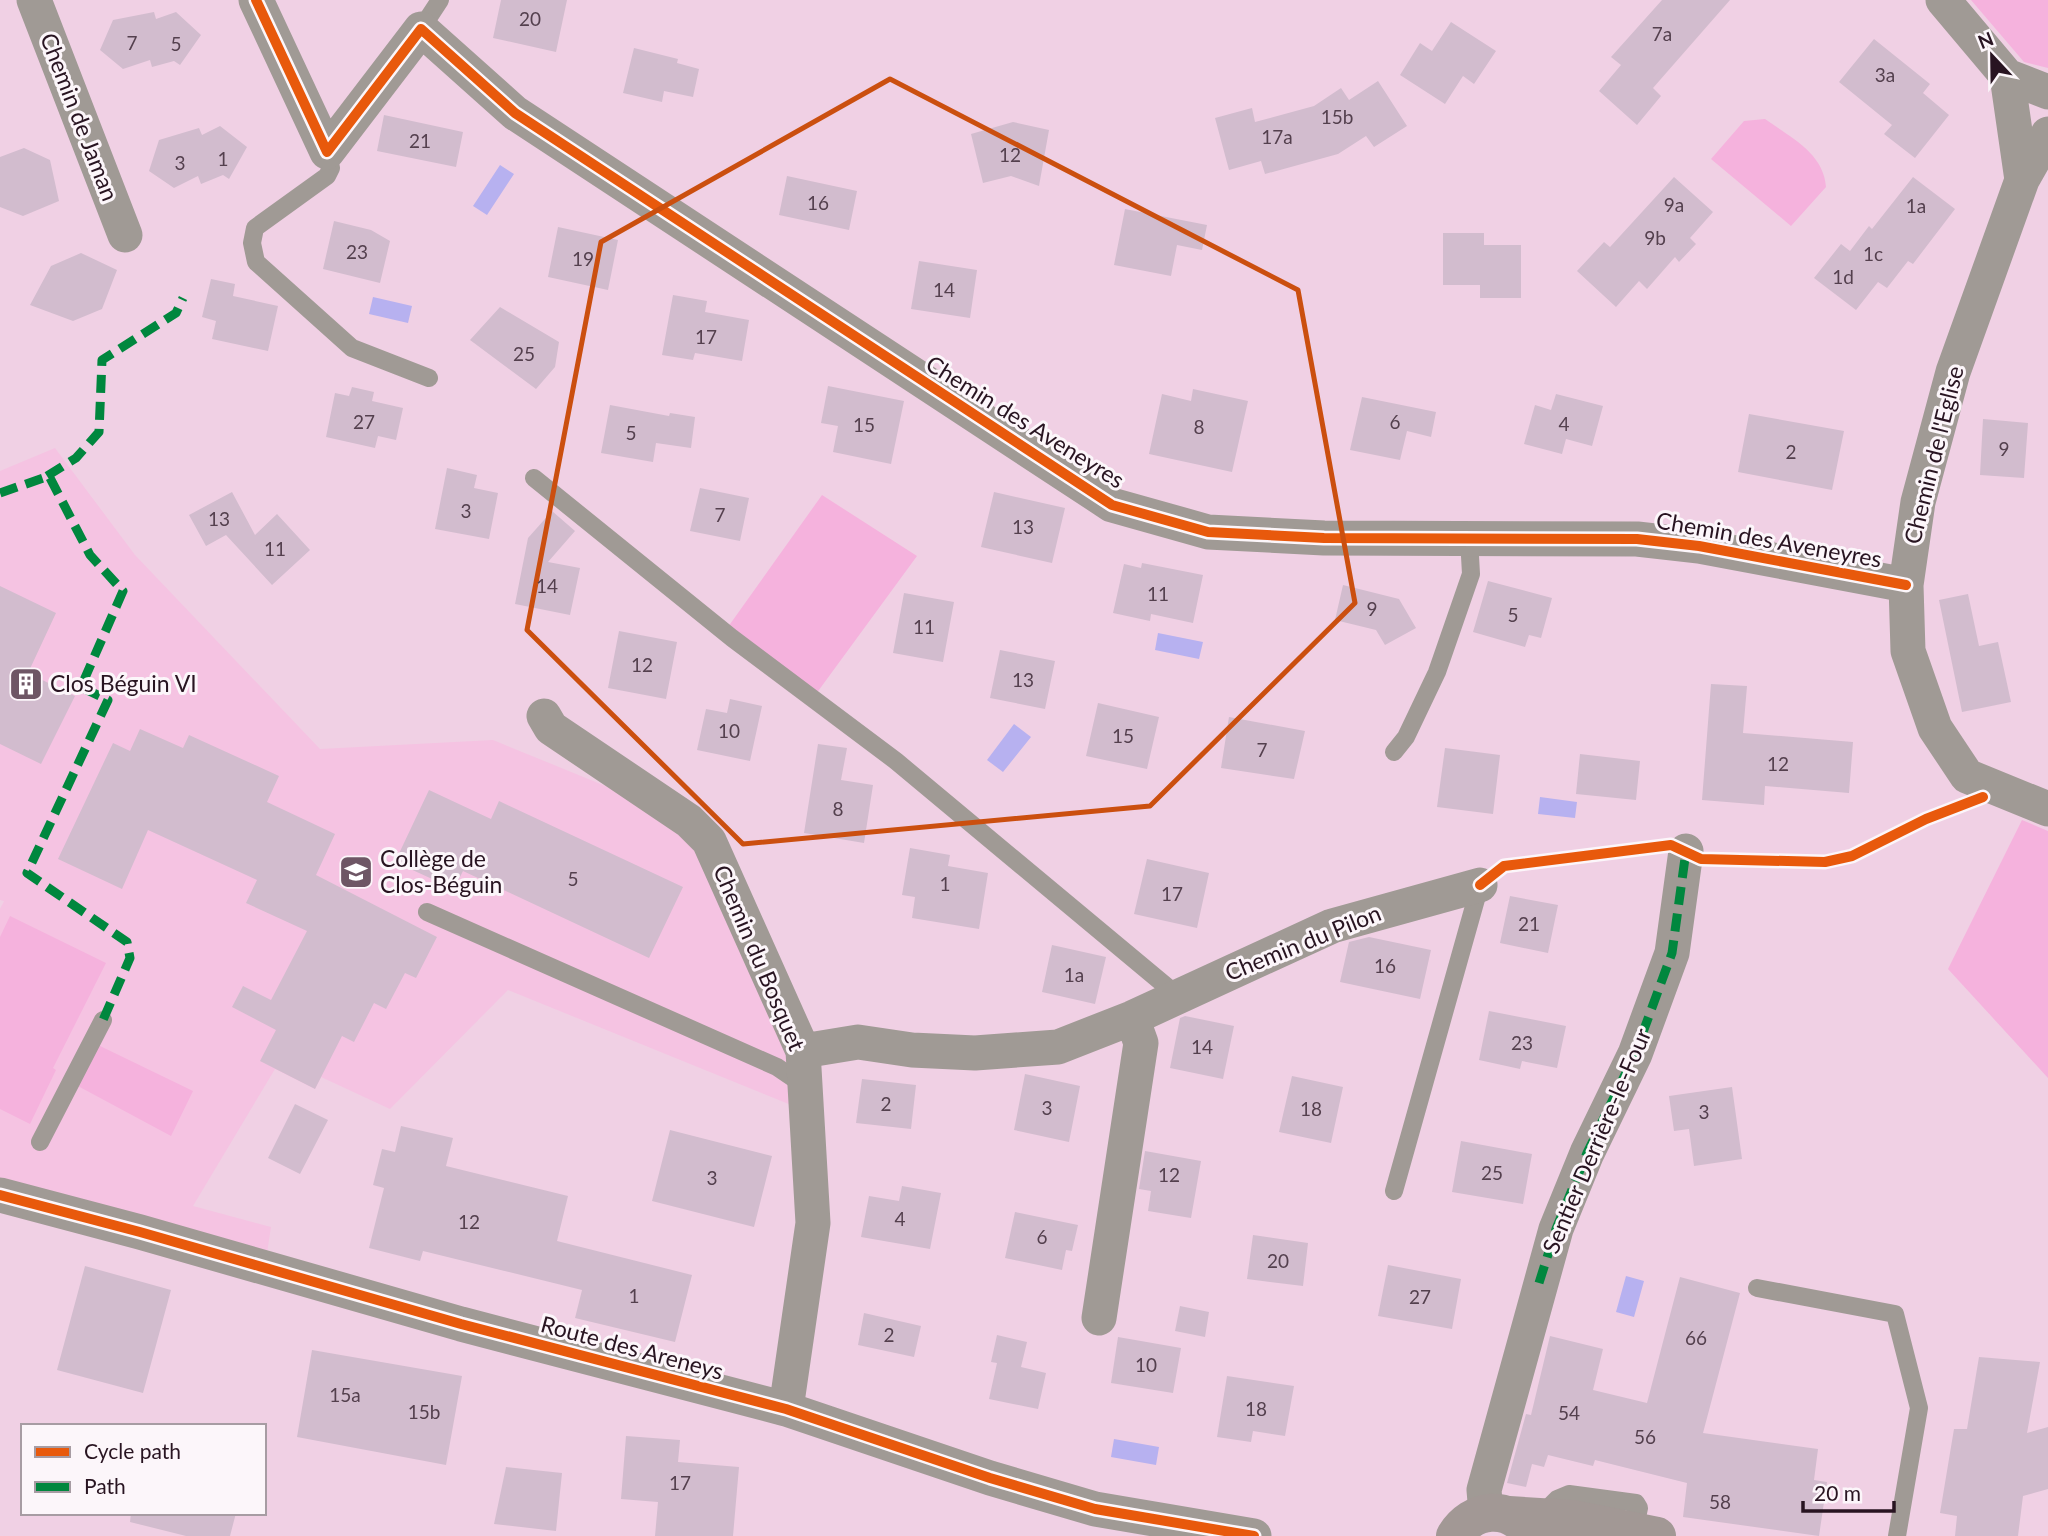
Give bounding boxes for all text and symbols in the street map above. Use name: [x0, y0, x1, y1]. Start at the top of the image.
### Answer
house number: 20: [519, 7, 541, 30]
north arrow: [1957, 21, 2027, 91]
house number: 7a: [1652, 22, 1672, 45]
text: N: [1974, 26, 1997, 53]
street label: Chemin de Jaman: [35, 29, 125, 205]
house number: 7: [126, 31, 138, 54]
house number: 5: [170, 32, 182, 55]
house number: 3a: [1875, 63, 1895, 86]
house number: 15b: [1321, 105, 1353, 128]
house number: 17a: [1261, 125, 1293, 148]
house number: 21: [409, 129, 431, 152]
house number: 12: [999, 143, 1021, 166]
house number: 1: [217, 147, 229, 170]
house number: 3: [174, 151, 186, 174]
house number: 16: [807, 191, 829, 214]
house number: 9a: [1664, 193, 1684, 216]
house number: 1a: [1906, 194, 1926, 217]
house number: 9b: [1644, 226, 1666, 249]
house number: 23: [346, 240, 368, 263]
house number: 1c: [1863, 242, 1883, 265]
house number: 19: [572, 247, 594, 270]
house number: 1d: [1832, 265, 1854, 288]
house number: 14: [933, 278, 955, 301]
house number: 17: [695, 325, 717, 348]
house number: 25: [513, 342, 535, 365]
street label: Chemin des Aveneyres: [921, 349, 1130, 494]
street label: Chemin de l'Eglise: [1897, 363, 1969, 547]
house number: 27: [353, 410, 375, 433]
house number: 6: [1389, 410, 1401, 433]
house number: 4: [1558, 412, 1570, 435]
house number: 15: [853, 413, 875, 436]
house number: 8: [1193, 415, 1205, 438]
house number: 5: [625, 421, 637, 444]
house number: 9: [1998, 437, 2010, 460]
house number: 2: [1785, 440, 1797, 463]
house number: 3: [460, 499, 472, 522]
house number: 7: [714, 503, 726, 526]
street label: Chemin des Aveneyres: [1654, 505, 1884, 573]
house number: 13: [208, 507, 230, 530]
house number: 13: [1012, 515, 1034, 538]
house number: 11: [264, 537, 286, 560]
house number: 14: [536, 574, 558, 597]
house number: 11: [1147, 582, 1169, 605]
house number: 9: [1366, 597, 1378, 620]
house number: 5: [1507, 603, 1519, 626]
house number: 11: [913, 615, 935, 638]
house number: 12: [631, 653, 653, 676]
building icon: Clos Béguin VI: [7, 665, 45, 703]
house number: 13: [1012, 668, 1034, 691]
place label: Clos Béguin VI: [50, 669, 197, 697]
house number: 10: [718, 719, 740, 742]
house number: 15: [1112, 724, 1134, 747]
house number: 7: [1256, 738, 1268, 761]
house number: 12: [1767, 752, 1789, 775]
house number: 8: [832, 797, 844, 820]
place label: Collège de Clos-Béguin: [380, 844, 502, 898]
school or university icon: Collège de Clos-Béguin: [337, 853, 375, 891]
street label: Chemin du Bosquet: [708, 861, 812, 1055]
house number: 5: [567, 867, 579, 890]
house number: 1: [939, 872, 951, 895]
house number: 17: [1161, 882, 1183, 905]
street label: Chemin du Pilon: [1221, 898, 1385, 986]
house number: 21: [1518, 912, 1540, 935]
house number: 16: [1374, 954, 1396, 977]
house number: 1a: [1064, 963, 1084, 986]
street label: Sentier Derrière-le-Four: [1536, 1023, 1657, 1258]
house number: 23: [1511, 1031, 1533, 1054]
house number: 14: [1191, 1035, 1213, 1058]
house number: 2: [880, 1092, 892, 1115]
house number: 3: [1041, 1096, 1053, 1119]
house number: 18: [1300, 1097, 1322, 1120]
house number: 3: [1698, 1100, 1710, 1123]
house number: 25: [1481, 1161, 1503, 1184]
house number: 12: [1158, 1163, 1180, 1186]
house number: 3: [706, 1166, 718, 1189]
house number: 4: [894, 1207, 906, 1230]
house number: 12: [458, 1210, 480, 1233]
house number: 6: [1036, 1225, 1048, 1248]
house number: 20: [1267, 1249, 1289, 1272]
house number: 1: [628, 1284, 640, 1307]
house number: 27: [1409, 1285, 1431, 1308]
street label: Route des Areneys: [538, 1309, 727, 1385]
house number: 2: [883, 1323, 895, 1346]
house number: 66: [1685, 1326, 1707, 1349]
house number: 10: [1135, 1353, 1157, 1376]
house number: 15a: [329, 1383, 361, 1406]
house number: 18: [1245, 1397, 1267, 1420]
house number: 15b: [408, 1400, 440, 1423]
house number: 54: [1558, 1401, 1580, 1424]
legend: [21, 1424, 266, 1515]
house number: 56: [1634, 1425, 1656, 1448]
text: Cycle path: [84, 1438, 181, 1463]
scale bar: [1803, 1470, 1894, 1514]
house number: 17: [669, 1471, 691, 1494]
text: Path: [84, 1473, 126, 1498]
text: 20 m: [1814, 1480, 1861, 1505]
house number: 58: [1709, 1490, 1731, 1513]

